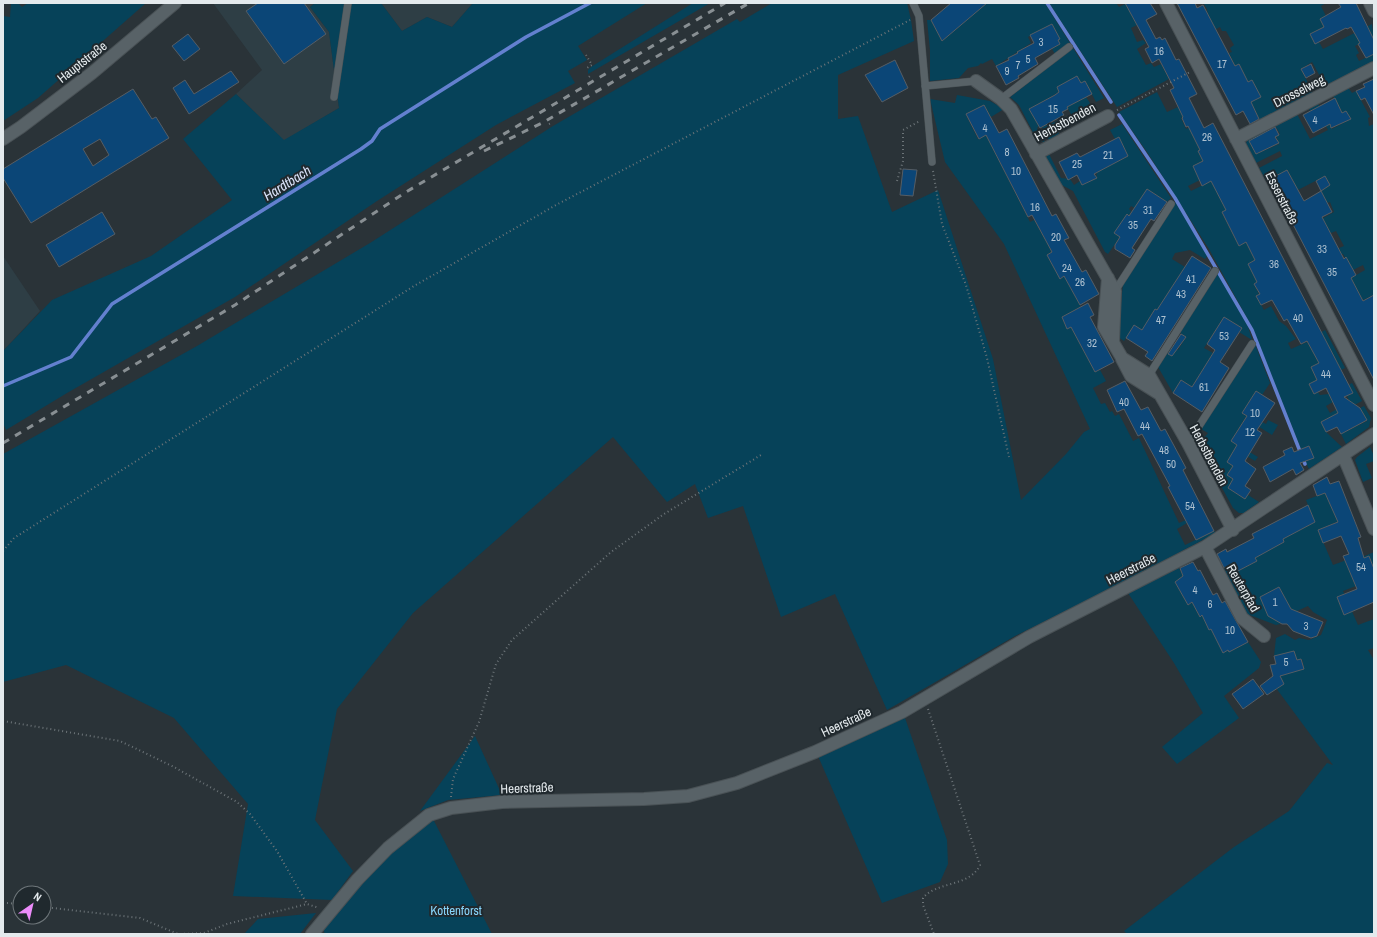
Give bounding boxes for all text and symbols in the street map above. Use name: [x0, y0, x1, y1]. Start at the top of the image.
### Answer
house number: 3: [1038, 35, 1044, 49]
street label: Hauptstraße: [54, 37, 110, 87]
house number: 16: [1154, 44, 1164, 58]
house number: 5: [1025, 52, 1031, 66]
house number: 17: [1217, 57, 1227, 71]
house number: 7: [1015, 58, 1021, 72]
house number: 9: [1004, 64, 1010, 78]
street label: Drosselweg: [1270, 71, 1328, 111]
street label: Herbstbenden: [1031, 99, 1099, 145]
house number: 15: [1048, 102, 1058, 116]
house number: 4: [1312, 113, 1318, 127]
house number: 4: [982, 121, 988, 135]
house number: 26: [1202, 130, 1212, 144]
house number: 8: [1004, 145, 1010, 159]
house number: 21: [1103, 148, 1113, 162]
house number: 25: [1072, 157, 1082, 171]
water label: Hardtbach: [260, 161, 314, 205]
house number: 10: [1011, 164, 1021, 178]
street label: Esserstraße: [1261, 169, 1303, 228]
house number: 16: [1030, 200, 1040, 214]
house number: 31: [1143, 203, 1153, 217]
house number: 35: [1128, 218, 1138, 232]
house number: 20: [1051, 230, 1061, 244]
house number: 33: [1317, 242, 1327, 256]
house number: 36: [1269, 257, 1279, 271]
house number: 24: [1062, 261, 1072, 275]
house number: 35: [1327, 265, 1337, 279]
house number: 41: [1186, 272, 1196, 286]
house number: 26: [1075, 275, 1085, 289]
house number: 43: [1176, 287, 1186, 301]
house number: 40: [1293, 311, 1303, 325]
house number: 47: [1156, 313, 1166, 327]
house number: 53: [1219, 329, 1229, 343]
house number: 32: [1087, 336, 1097, 350]
house number: 44: [1321, 367, 1331, 381]
house number: 61: [1199, 380, 1209, 394]
house number: 40: [1119, 395, 1129, 409]
house number: 10: [1250, 406, 1260, 420]
house number: 44: [1140, 419, 1150, 433]
street label: Herbstbenden: [1186, 421, 1232, 489]
house number: 12: [1245, 425, 1255, 439]
house number: 48: [1159, 443, 1169, 457]
house number: 50: [1166, 457, 1176, 471]
house number: 54: [1185, 499, 1195, 513]
street label: Heerstraße: [1103, 549, 1159, 589]
house number: 54: [1356, 560, 1366, 574]
street label: Reuterpfad: [1222, 561, 1264, 615]
house number: 4: [1192, 583, 1198, 597]
house number: 1: [1272, 595, 1278, 609]
house number: 6: [1207, 597, 1213, 611]
house number: 3: [1303, 619, 1309, 633]
house number: 10: [1225, 623, 1235, 637]
house number: 5: [1283, 655, 1289, 669]
street label: Heerstraße: [818, 703, 874, 741]
street label: Heerstraße: [500, 779, 554, 797]
north arrow: [12, 885, 52, 925]
text: N: [31, 889, 44, 904]
park label: Kottenforst: [430, 902, 482, 919]

